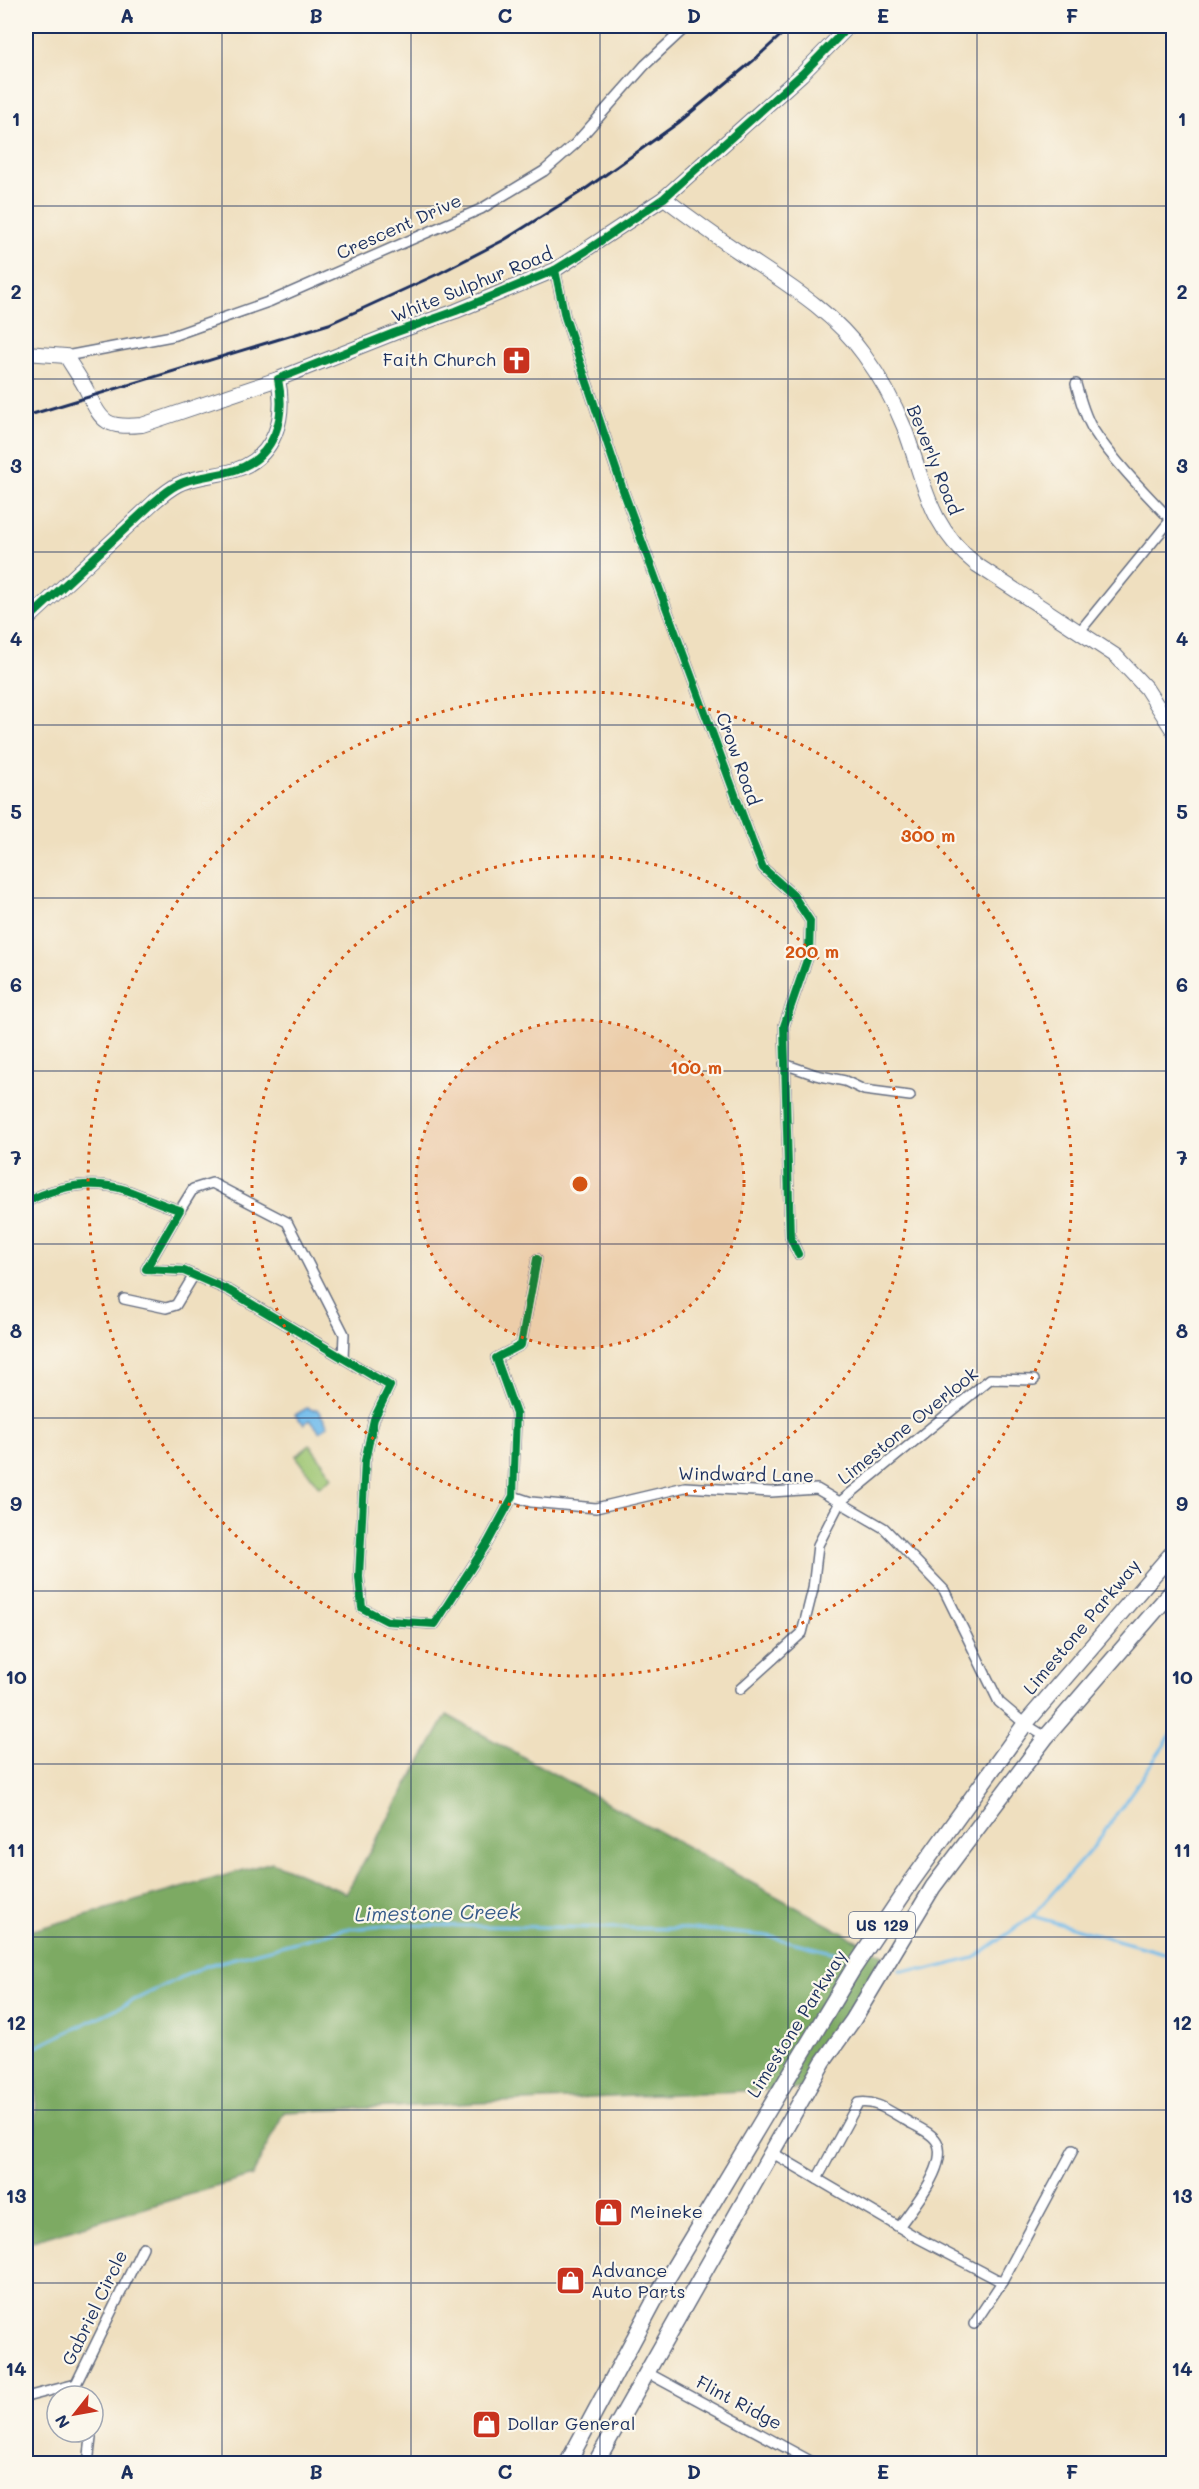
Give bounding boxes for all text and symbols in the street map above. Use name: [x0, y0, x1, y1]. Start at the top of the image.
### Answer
text: A: [120, 2, 134, 28]
text: B: [309, 2, 323, 28]
text: C: [498, 2, 513, 28]
text: D: [687, 2, 701, 28]
text: E: [877, 2, 889, 28]
text: F: [1066, 2, 1079, 28]
text: 1: [12, 105, 20, 131]
text: 1: [1178, 105, 1186, 131]
street label: Crescent Drive: [332, 188, 465, 264]
street label: White Sulphur Road: [388, 241, 556, 327]
text: 2: [10, 278, 22, 304]
text: 2: [1176, 278, 1188, 304]
church icon: Faith Church: [501, 344, 533, 376]
place label: Faith Church: [383, 347, 496, 371]
street label: Beverly Road: [902, 401, 968, 518]
text: 3: [10, 452, 22, 478]
text: 3: [1176, 452, 1188, 478]
text: 4: [10, 625, 23, 651]
text: 4: [1176, 625, 1189, 651]
street label: Crow Road: [711, 709, 767, 808]
text: 5: [10, 798, 22, 824]
text: 5: [1176, 798, 1188, 824]
text: 300 m: [901, 823, 955, 847]
text: 200 m: [785, 939, 839, 963]
text: 6: [10, 971, 22, 997]
text: 6: [1176, 971, 1188, 997]
text: 100 m: [670, 1055, 722, 1079]
text: 7: [10, 1144, 22, 1170]
text: 7: [1176, 1144, 1188, 1170]
centre of rings: [570, 1174, 590, 1194]
text: 8: [10, 1317, 22, 1343]
text: 8: [1176, 1317, 1188, 1343]
street label: Limestone Overlook: [832, 1361, 983, 1489]
street label: Windward Lane: [678, 1461, 814, 1487]
text: 9: [10, 1490, 22, 1516]
text: 9: [1176, 1490, 1188, 1516]
street label: Limestone Parkway: [1017, 1554, 1145, 1699]
text: 10: [5, 1663, 27, 1689]
text: 10: [1171, 1663, 1193, 1689]
text: 11: [7, 1836, 25, 1862]
text: 11: [1173, 1836, 1191, 1862]
water label: Limestone Creek: [354, 1898, 520, 1926]
road number: US 129: [849, 1912, 915, 1938]
street label: Limestone Parkway: [741, 1945, 851, 2102]
text: 12: [6, 2009, 26, 2035]
text: 12: [1172, 2009, 1192, 2035]
text: 13: [6, 2182, 26, 2208]
text: 13: [1172, 2182, 1192, 2208]
shop icon: Meineke: [593, 2196, 625, 2228]
place label: Meineke: [630, 2199, 703, 2223]
street label: Gabriel Circle: [56, 2246, 132, 2369]
place label: Advance Auto Parts: [591, 2258, 686, 2303]
shop icon: Advance Auto Parts: [554, 2265, 586, 2297]
text: 14: [5, 2355, 27, 2381]
text: 14: [1171, 2355, 1193, 2381]
street label: Flint Ridge: [692, 2370, 787, 2435]
north arrow: [45, 2384, 105, 2444]
shop icon: Dollar General: [470, 2408, 502, 2440]
text: N: [50, 2411, 74, 2433]
place label: Dollar General: [507, 2411, 635, 2435]
text: A: [120, 2458, 134, 2484]
text: B: [309, 2458, 323, 2484]
text: C: [498, 2458, 513, 2484]
text: D: [687, 2458, 701, 2484]
text: E: [877, 2458, 889, 2484]
text: F: [1066, 2458, 1079, 2484]

